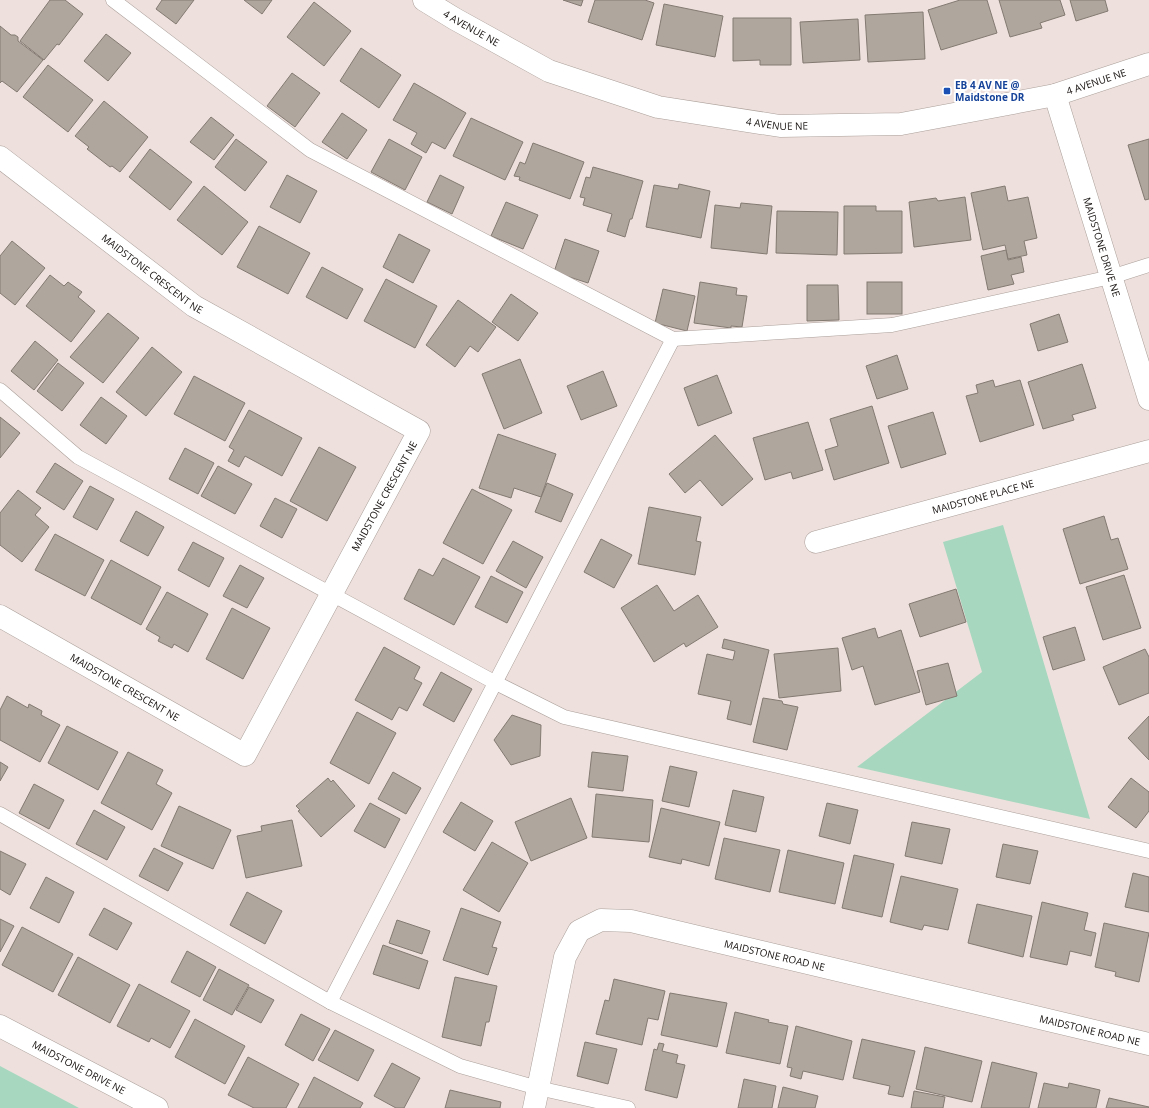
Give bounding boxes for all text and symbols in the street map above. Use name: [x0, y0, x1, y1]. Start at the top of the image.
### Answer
street label: 4 AVENUE NE: [441, 6, 502, 49]
street label: 4 AVENUE NE: [1064, 65, 1128, 98]
place label: EB 4 AV NE @ Maidstone DR: [955, 78, 1025, 104]
marker: EB 4 AV NE @ Maidstone DR: [942, 86, 952, 96]
street label: 4 AVENUE NE: [745, 114, 808, 133]
street label: MAIDSTONE DRIVE NE: [1080, 195, 1124, 298]
street label: MAIDSTONE CRESCENT NE: [99, 231, 206, 317]
street label: MAIDSTONE CRESCENT NE: [348, 438, 420, 554]
street label: MAIDSTONE PLACE NE: [930, 476, 1035, 517]
street label: MAIDSTONE CRESCENT NE: [68, 650, 182, 724]
street label: MAIDSTONE ROAD NE: [723, 936, 826, 974]
street label: MAIDSTONE ROAD NE: [1038, 1011, 1142, 1049]
street label: MAIDSTONE DRIVE NE: [30, 1037, 128, 1097]

